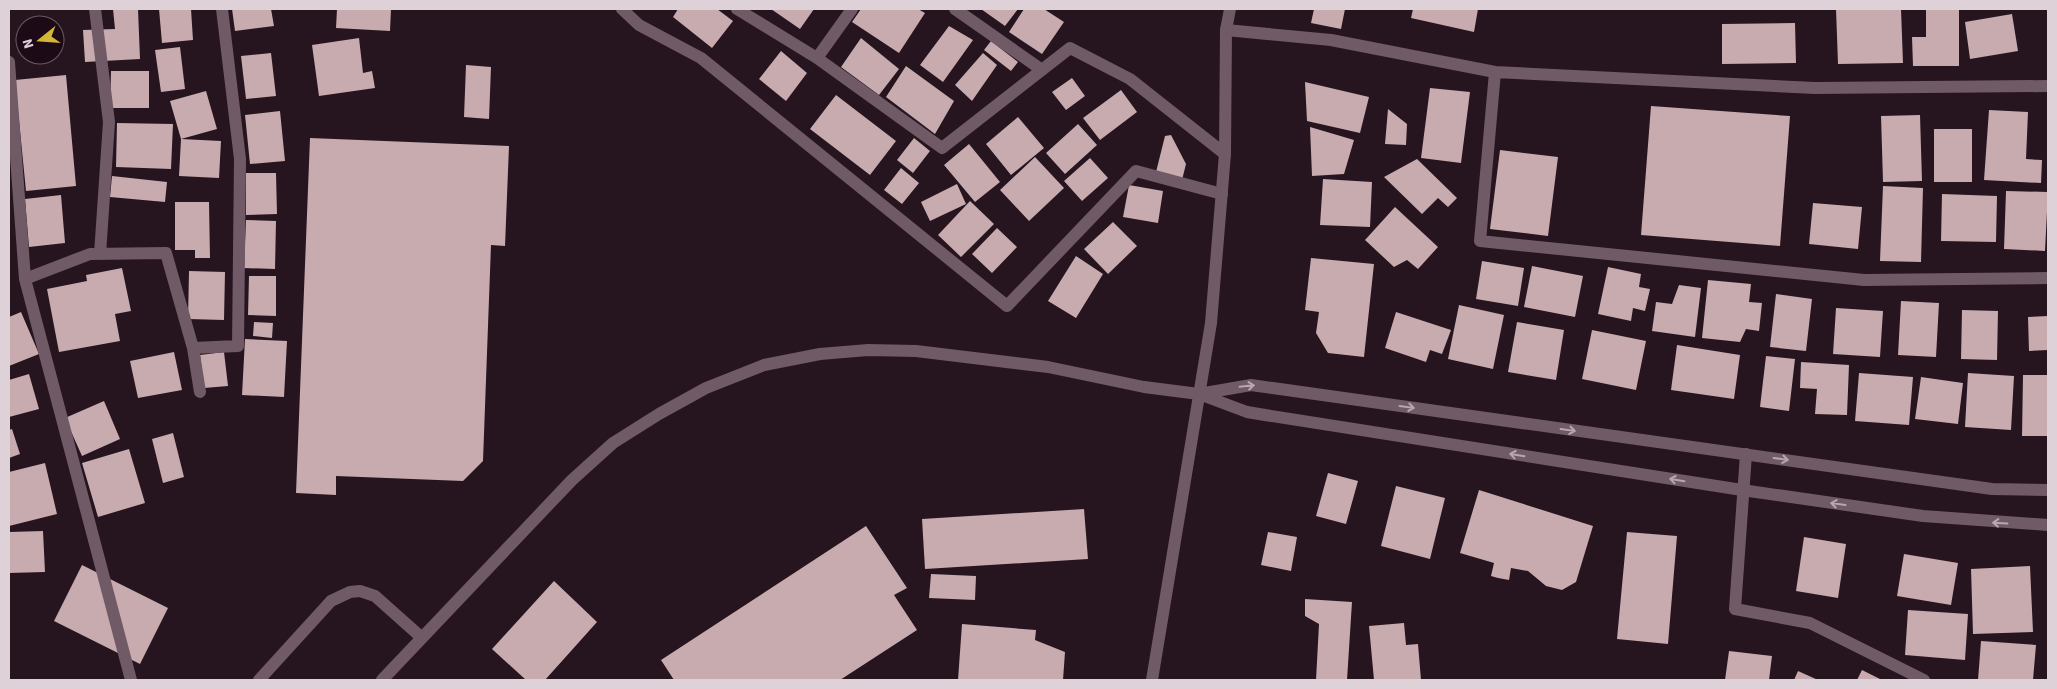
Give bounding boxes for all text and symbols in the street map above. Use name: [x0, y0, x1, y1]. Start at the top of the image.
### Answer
north arrow: [15, 15, 65, 65]
text: N: [18, 36, 39, 51]
one-way arrow: [1238, 381, 1254, 391]
one-way arrow: [1399, 403, 1415, 413]
one-way arrow: [1560, 425, 1576, 435]
one-way arrow: [1509, 450, 1525, 460]
one-way arrow: [1773, 455, 1789, 465]
one-way arrow: [1670, 475, 1686, 485]
one-way arrow: [1831, 499, 1847, 509]
one-way arrow: [1992, 518, 2008, 527]

